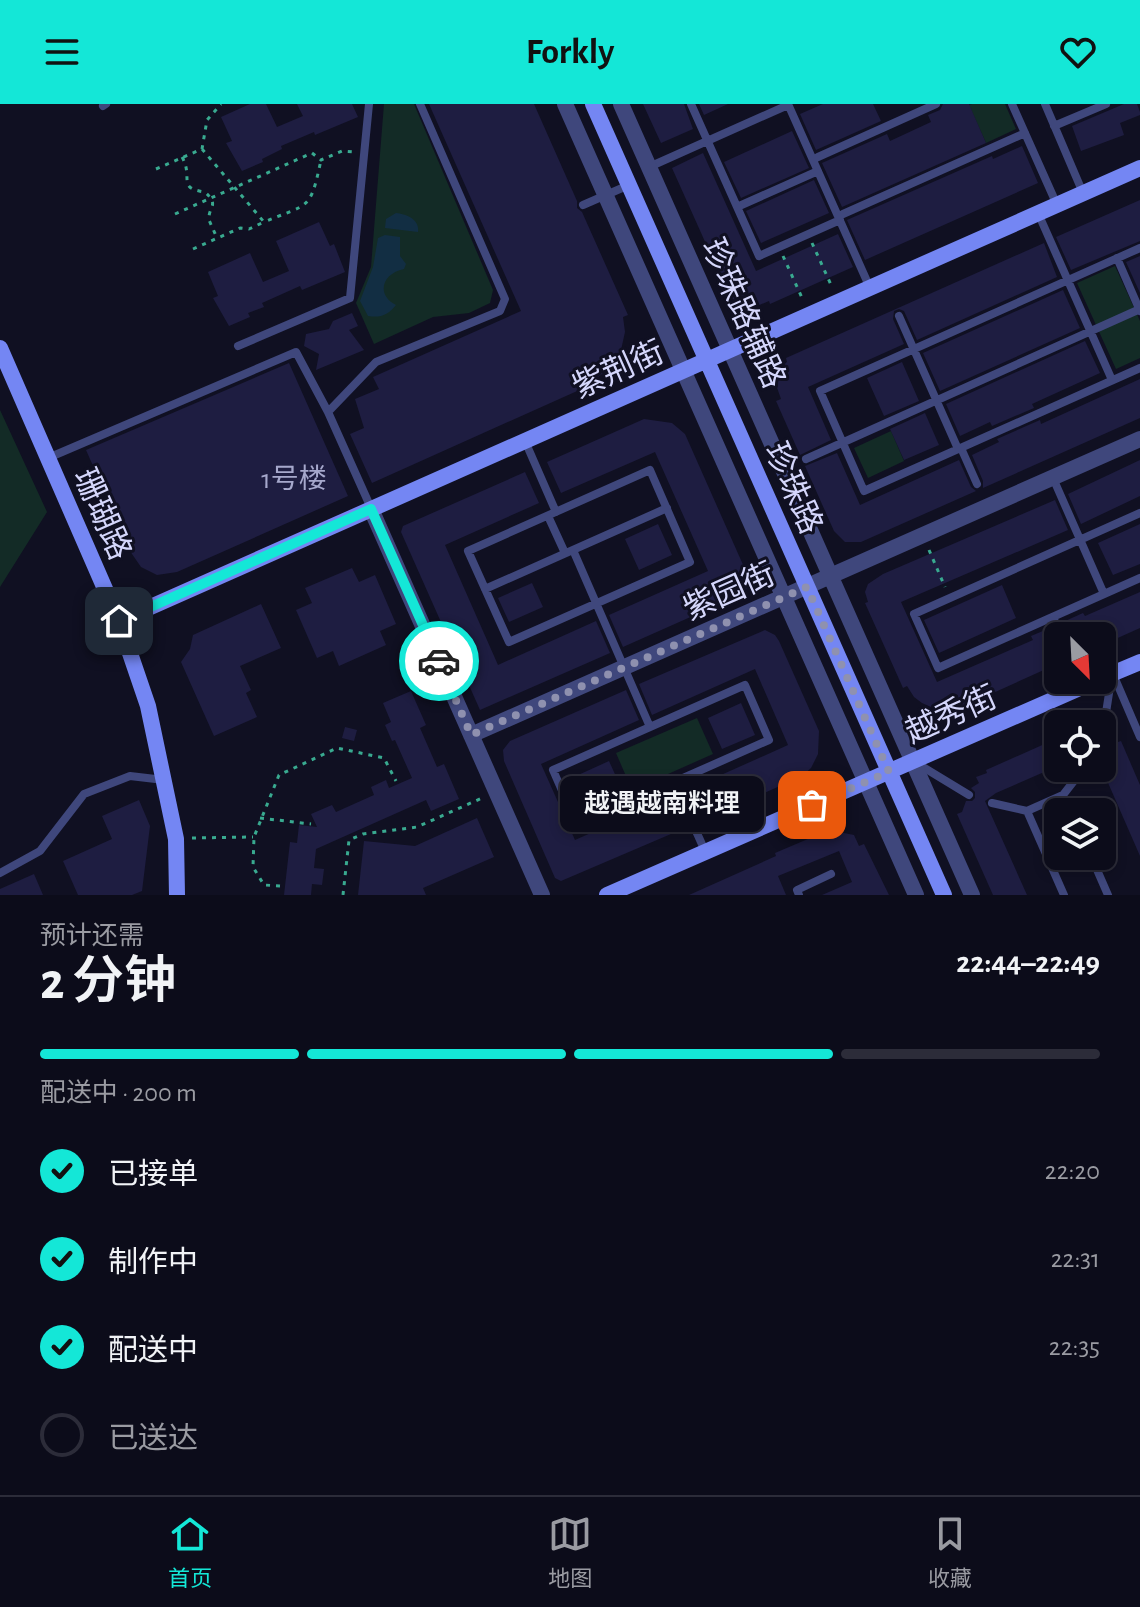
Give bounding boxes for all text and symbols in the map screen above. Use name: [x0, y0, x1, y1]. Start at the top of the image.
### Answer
icon: menu: [40, 30, 84, 74]
icon: heart: [1056, 30, 1100, 74]
text: Forkly: [526, 34, 614, 70]
street label: 珍珠路辅路: [696, 233, 792, 393]
street label: 紫荆街: [568, 335, 669, 404]
street label: 珍珠路: [759, 437, 829, 539]
street label: 珊瑚路: [68, 463, 138, 565]
house number: 1号楼: [261, 464, 327, 494]
street label: 紫园街: [679, 557, 780, 626]
pin: [85, 587, 153, 655]
icon: home: [97, 599, 141, 643]
courier: [399, 621, 479, 701]
north arrow: [1044, 622, 1116, 694]
map controls: [1044, 622, 1116, 870]
icon: car: [417, 639, 461, 683]
street label: 越秀街: [901, 680, 1002, 749]
button: locate: [1044, 710, 1116, 782]
pin: [778, 771, 846, 839]
callout: 越遇越南料理: [560, 777, 764, 833]
icon: bag: [790, 783, 834, 827]
text: 越遇越南料理: [584, 791, 740, 817]
button: layers: [1044, 798, 1116, 870]
text: 预计还需: [40, 923, 144, 949]
text: 22:44–22:49: [956, 948, 1100, 978]
text: 2 分钟: [40, 956, 176, 1008]
text: 配送中 · 200 m: [40, 1080, 197, 1106]
icon: check: [40, 1149, 84, 1193]
text: 22:20: [1045, 1158, 1100, 1184]
text: 已接单: [108, 1160, 198, 1190]
icon: check: [40, 1237, 84, 1281]
text: 22:31: [1051, 1246, 1100, 1272]
text: 制作中: [108, 1248, 198, 1278]
icon: check: [40, 1325, 84, 1369]
text: 22:35: [1049, 1334, 1100, 1360]
text: 配送中: [108, 1336, 198, 1366]
text: 已送达: [108, 1424, 198, 1454]
tab: 首页: [168, 1512, 212, 1592]
tab: 地图: [548, 1512, 592, 1592]
tab: 收藏: [928, 1512, 972, 1592]

